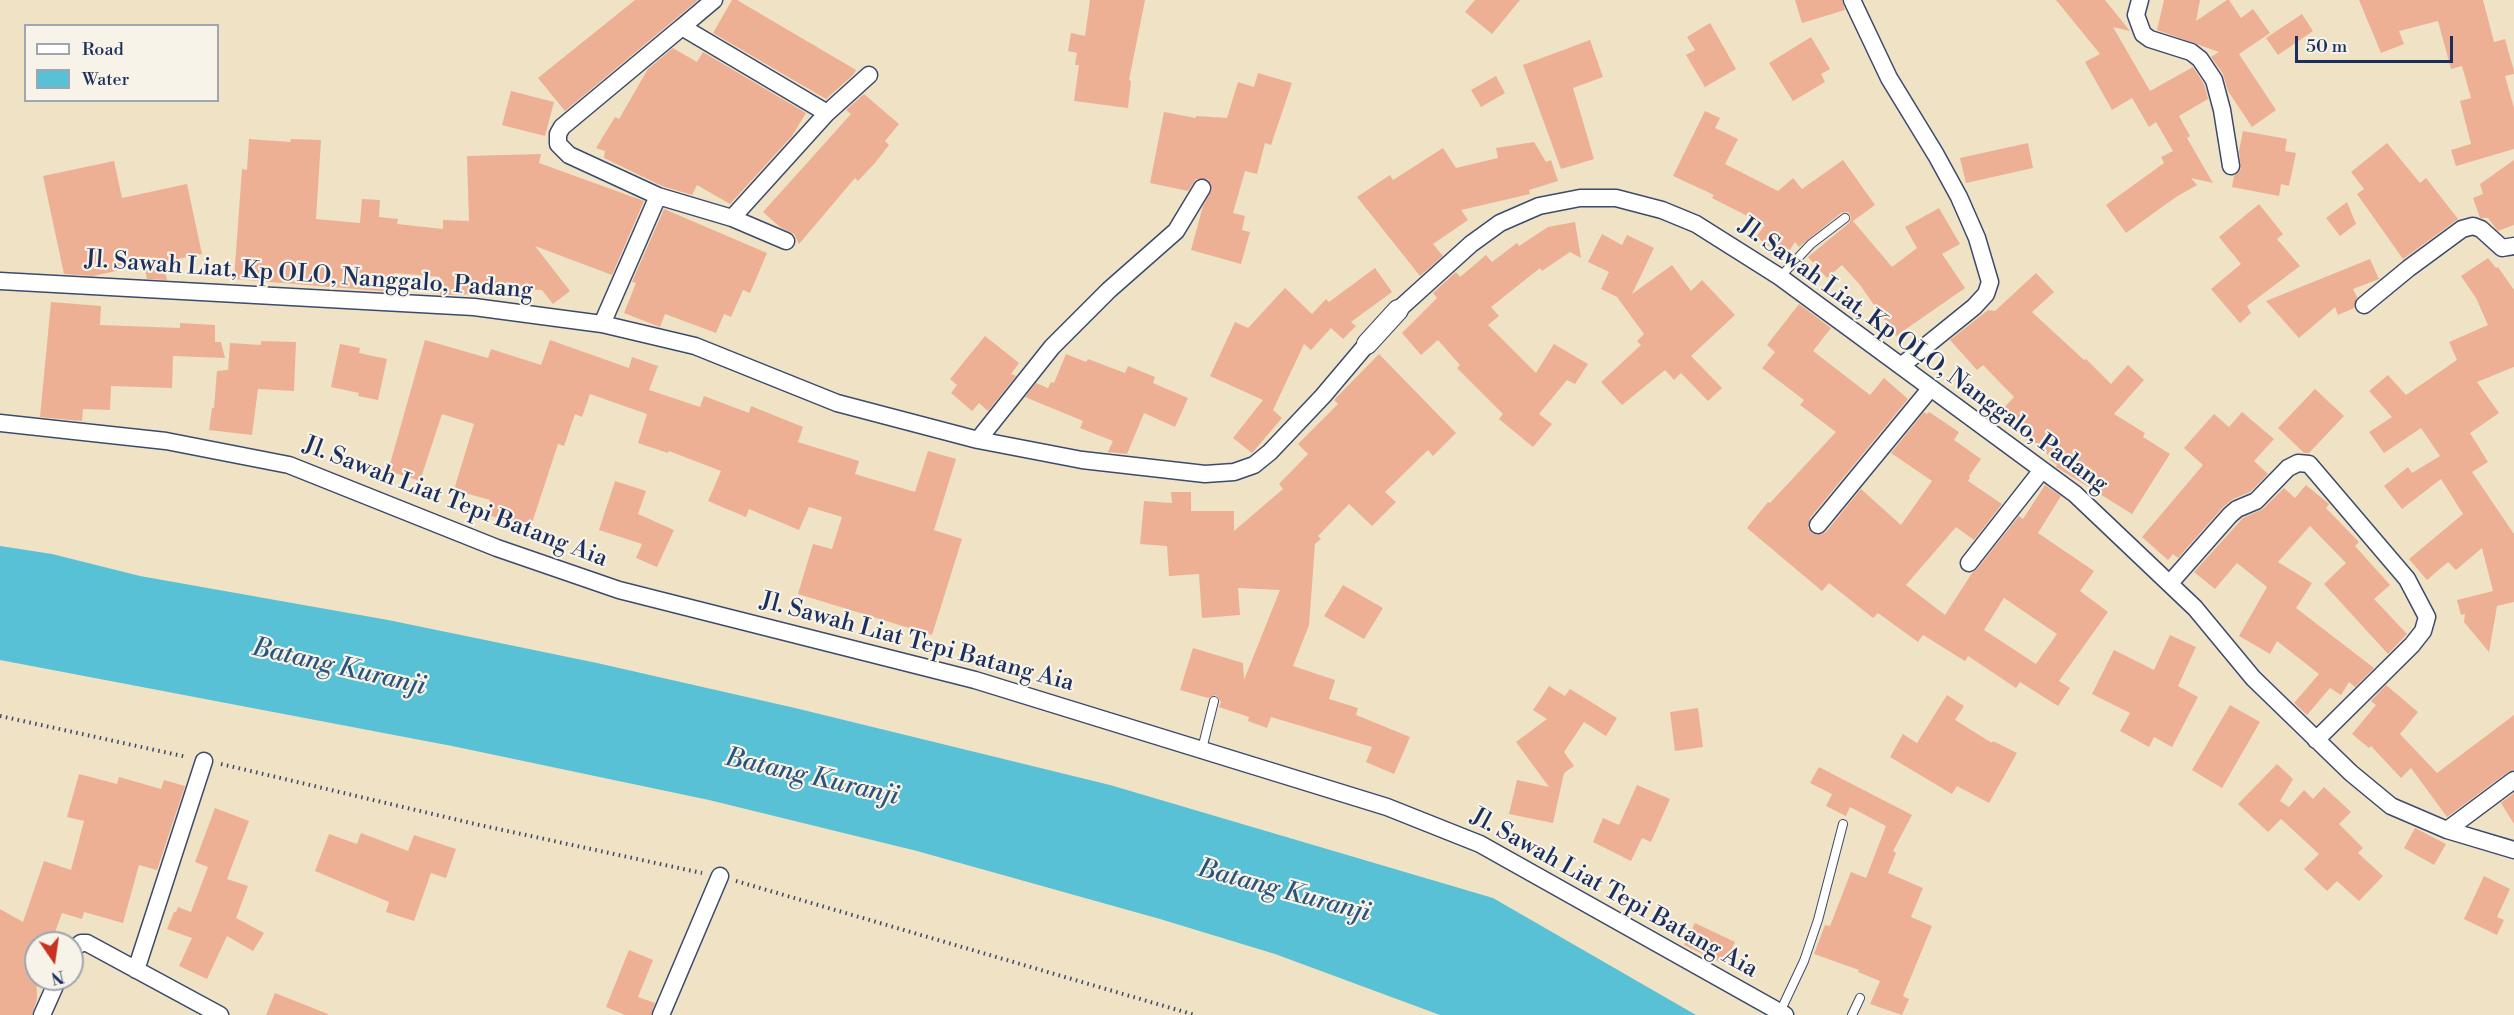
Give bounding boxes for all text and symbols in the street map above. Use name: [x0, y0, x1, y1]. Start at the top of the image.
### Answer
legend: [24, 24, 219, 102]
scale bar: [2298, 24, 2456, 62]
text: 50 m: [2306, 35, 2347, 58]
text: Road: [82, 38, 124, 61]
text: Water: [82, 68, 129, 91]
street label: Jl. Sawah Liat, Kp OLO, Nanggalo, Padang: [1733, 212, 2113, 500]
street label: Jl. Sawah Liat, Kp OLO, Nanggalo, Padang: [84, 246, 534, 306]
street label: Jl. Sawah Liat Tepi Batang Aia: [299, 432, 611, 574]
street label: Jl. Sawah Liat Tepi Batang Aia: [757, 587, 1077, 699]
water label: Batang Kuranji: [249, 633, 429, 703]
water label: Batang Kuranji: [722, 743, 902, 813]
street label: Jl. Sawah Liat Tepi Batang Aia: [1466, 803, 1762, 985]
water label: Batang Kuranji: [1194, 854, 1374, 930]
north arrow: [24, 931, 84, 991]
text: N: [49, 965, 66, 988]

